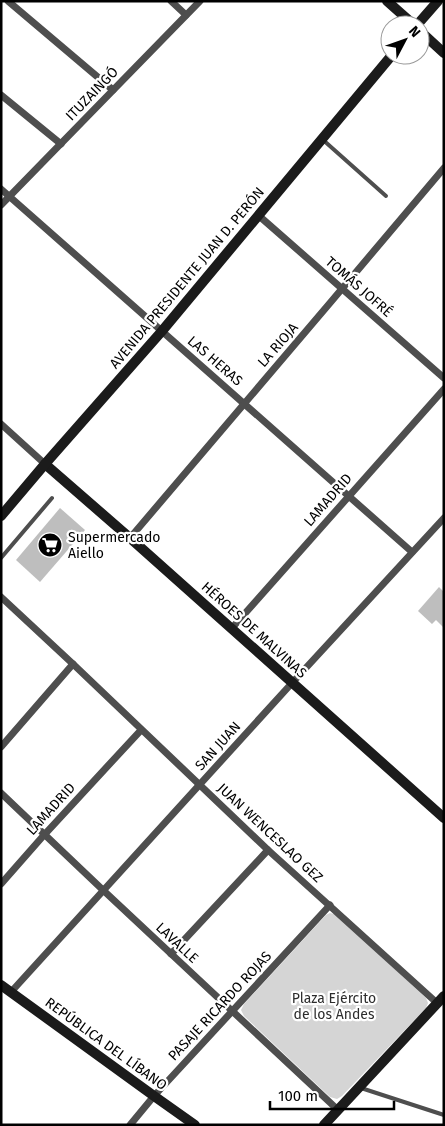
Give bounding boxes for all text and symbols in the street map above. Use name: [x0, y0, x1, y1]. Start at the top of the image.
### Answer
north arrow: [380, 15, 430, 65]
text: N: [405, 23, 424, 41]
street label: ITUZAINGÓ: [62, 63, 122, 124]
street label: AVENIDA PRESIDENTE JUAN D. PERÓN: [105, 183, 268, 372]
street label: TOMÁS JOFRÉ: [322, 252, 397, 321]
street label: LA RIOJA: [254, 319, 302, 371]
street label: LAS HERAS: [184, 332, 246, 390]
street label: LAMADRID: [300, 470, 356, 530]
place label: Supermercado Aiello: [68, 529, 160, 562]
supermarket icon: Supermercado Aiello: [37, 532, 63, 558]
street label: HÉROES DE MALVINAS: [198, 577, 311, 682]
street label: SAN JUAN: [192, 718, 244, 774]
street label: LAMADRID: [23, 779, 79, 839]
street label: JUAN WENCESLAO GEZ: [214, 780, 326, 886]
street label: LAVALLE: [152, 919, 202, 967]
street label: PASAJE RICARDO ROJAS: [165, 947, 275, 1064]
park label: Plaza Ejército de los Andes: [292, 990, 376, 1023]
street label: REPÚBLICA DEL LÍBANO: [42, 993, 171, 1094]
scale bar: [270, 1078, 394, 1110]
text: 100 m: [278, 1087, 318, 1105]

